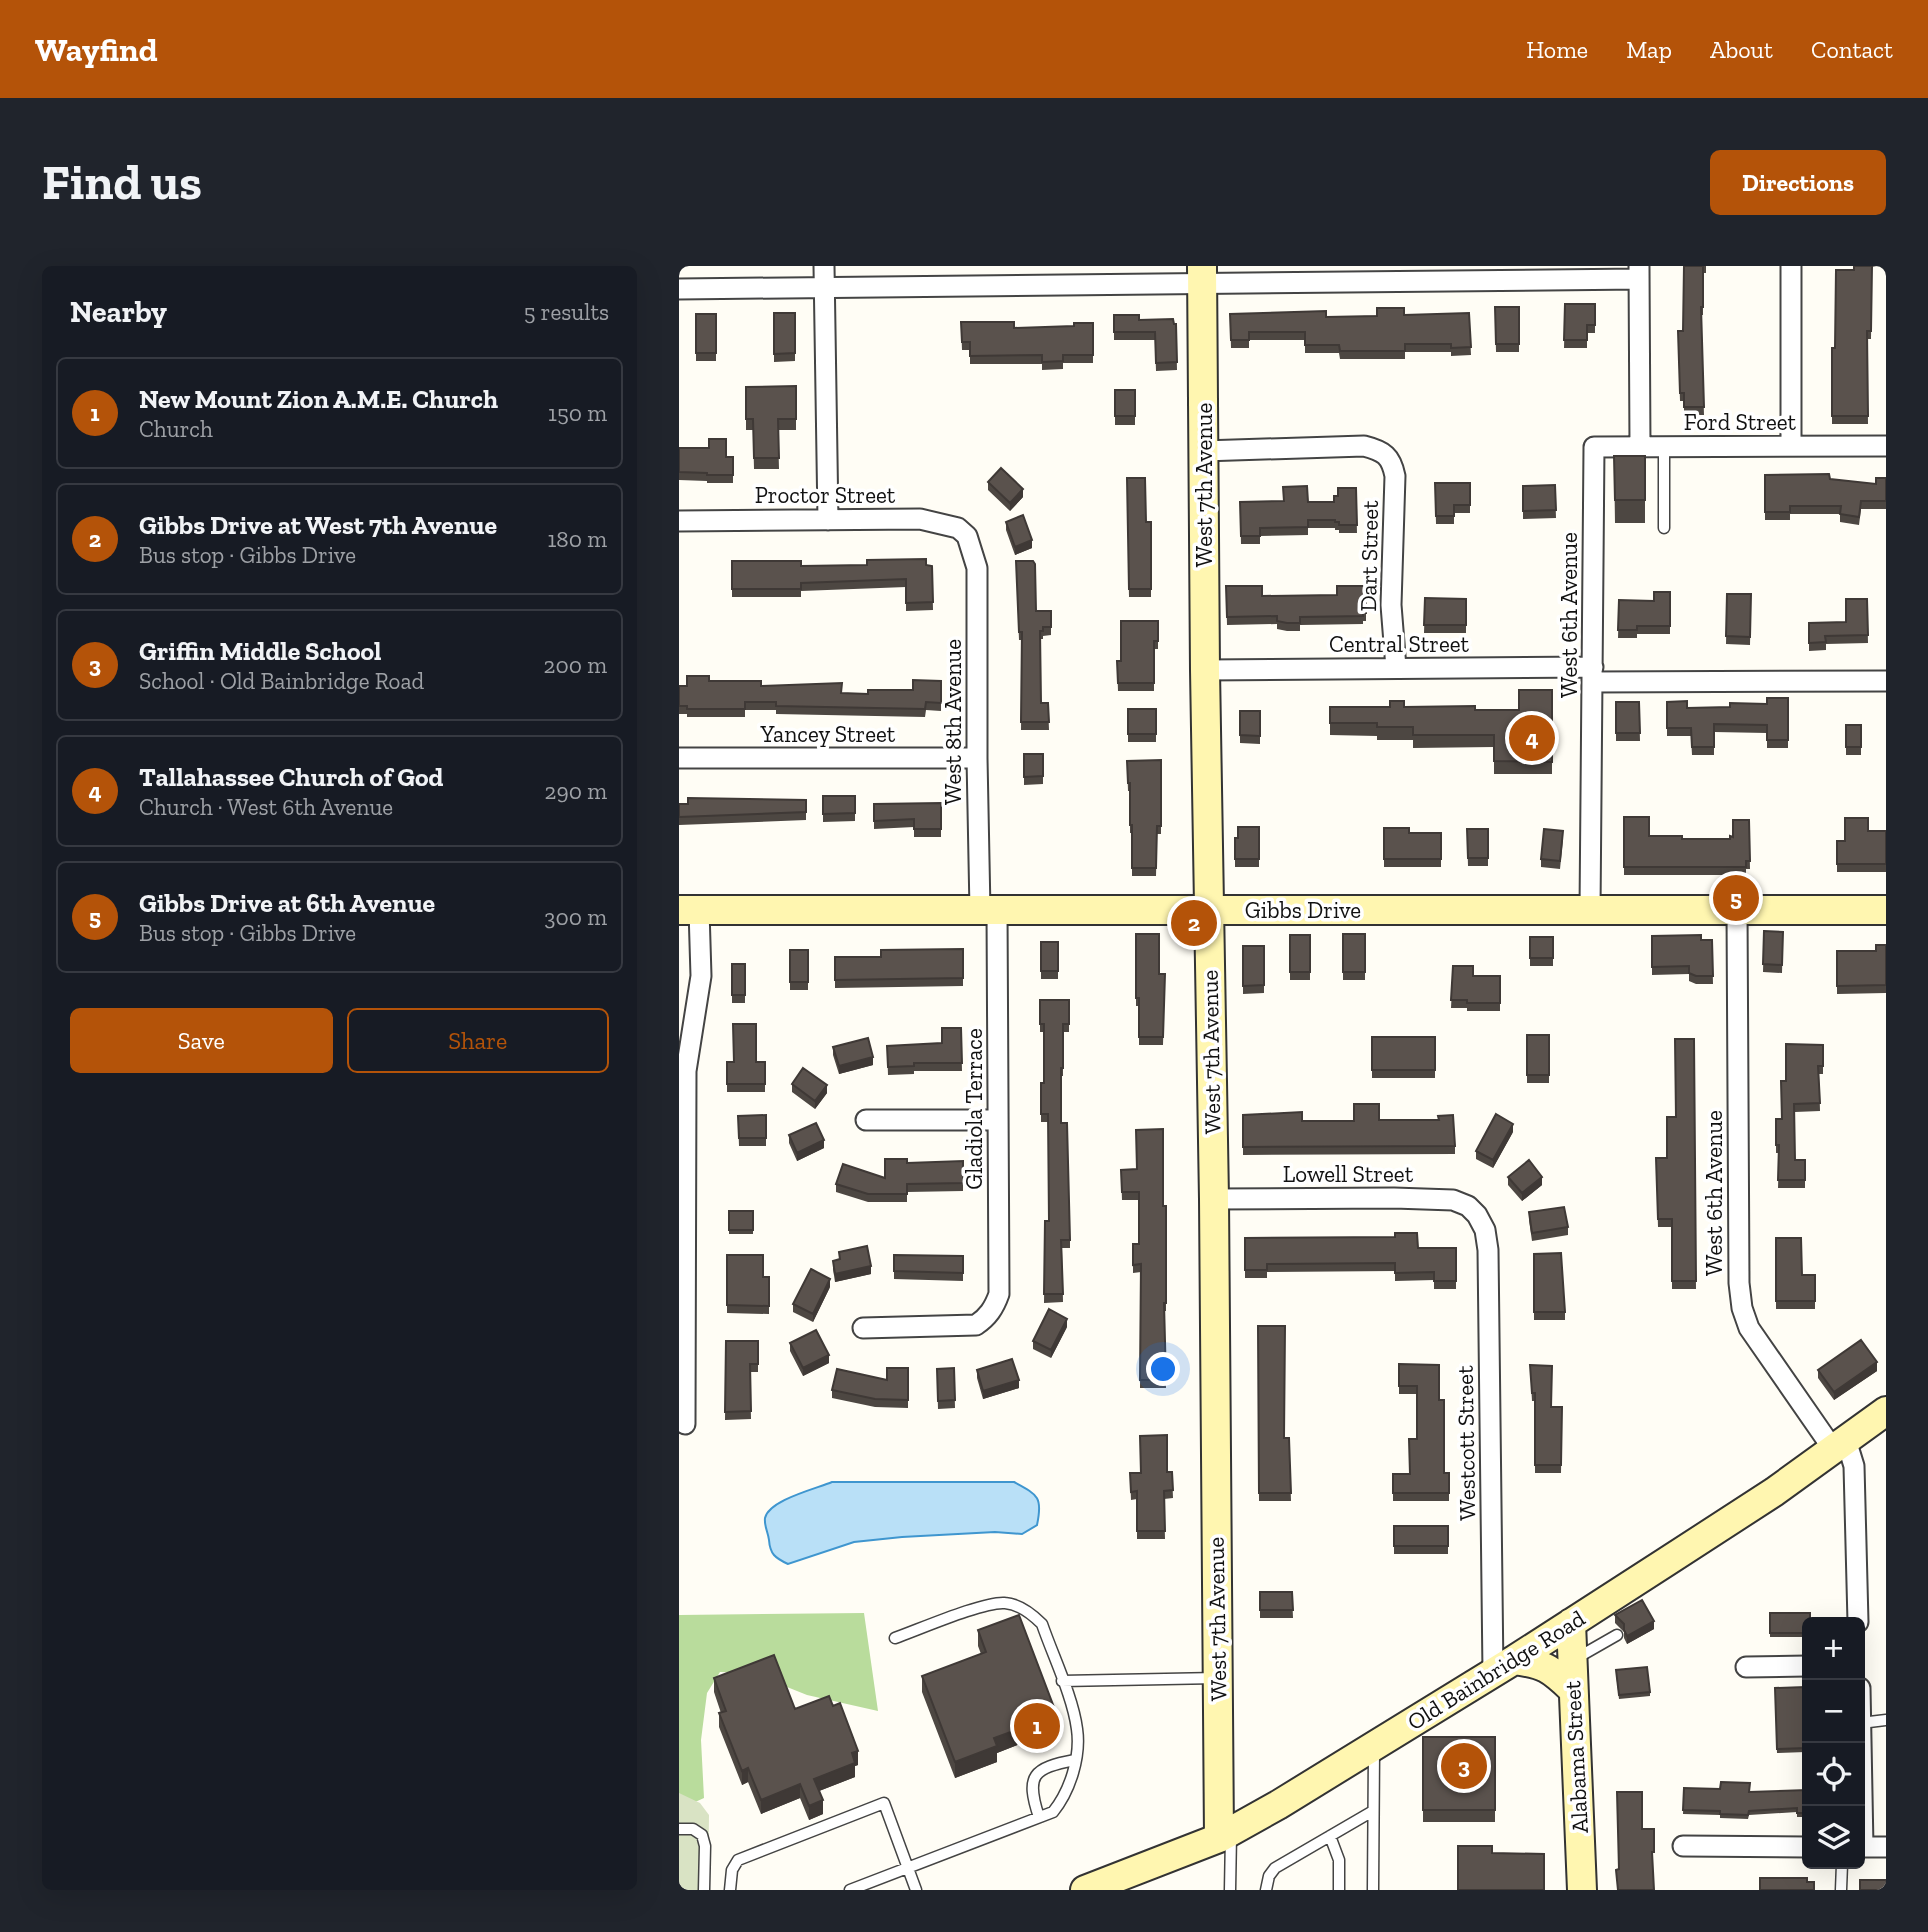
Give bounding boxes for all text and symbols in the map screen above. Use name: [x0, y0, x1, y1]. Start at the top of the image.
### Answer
text: Wayfind: [35, 30, 158, 69]
text: Home: [1526, 35, 1588, 64]
text: Map: [1626, 35, 1672, 64]
text: About: [1710, 35, 1773, 64]
text: Contact: [1811, 35, 1893, 64]
button: Directions: [1710, 150, 1886, 215]
text: Find us: [42, 153, 202, 212]
text: Nearby: [70, 294, 167, 330]
text: 5 results: [524, 298, 609, 326]
text: New Mount Zion A.M.E. Church: [139, 383, 498, 415]
text: 1: [90, 399, 100, 427]
text: 150 m: [548, 399, 607, 427]
street label: West 7th Avenue: [1190, 403, 1218, 567]
street label: Ford Street: [1684, 408, 1797, 436]
text: Church: [139, 415, 213, 443]
street label: Proctor Street: [755, 481, 896, 509]
street label: Dart Street: [1354, 500, 1384, 612]
text: Gibbs Drive at West 7th Avenue: [139, 509, 497, 541]
text: 2: [89, 525, 101, 553]
text: 180 m: [547, 525, 607, 553]
street label: West 6th Avenue: [1555, 532, 1583, 698]
text: Bus stop · Gibbs Drive: [139, 541, 356, 569]
street label: Central Street: [1329, 630, 1470, 658]
text: Griffin Middle School: [139, 635, 382, 667]
street label: West 8th Avenue: [939, 639, 967, 805]
text: 3: [89, 651, 101, 679]
text: 200 m: [544, 651, 607, 679]
text: School · Old Bainbridge Road: [139, 667, 424, 695]
pin: 4: [1509, 712, 1555, 764]
street label: Yancey Street: [760, 720, 896, 748]
text: Tallahassee Church of God: [139, 761, 443, 793]
text: 4: [88, 777, 102, 805]
text: 290 m: [545, 777, 607, 805]
text: Church · West 6th Avenue: [139, 793, 393, 821]
pin: 5: [1713, 872, 1759, 924]
text: Gibbs Drive at 6th Avenue: [139, 887, 435, 919]
street label: Gibbs Drive: [1245, 896, 1361, 924]
pin: 2: [1171, 897, 1217, 949]
text: 5: [89, 903, 101, 931]
text: 300 m: [544, 903, 607, 931]
text: Bus stop · Gibbs Drive: [139, 919, 356, 947]
street label: West 7th Avenue: [1196, 970, 1226, 1134]
button: Save: [70, 1008, 333, 1073]
button: Share: [347, 1008, 609, 1073]
street label: Gladiola Terrace: [960, 1028, 988, 1190]
street label: West 6th Avenue: [1700, 1110, 1728, 1276]
street label: Lowell Street: [1283, 1160, 1414, 1188]
your location: [1146, 1352, 1180, 1386]
street label: Westcott Street: [1451, 1365, 1481, 1521]
street label: West 7th Avenue: [1202, 1537, 1232, 1701]
street label: Old Bainbridge Road: [1402, 1604, 1590, 1736]
map controls: [1802, 1617, 1865, 1869]
button: +: [1802, 1617, 1865, 1680]
street label: Alabama Street: [1558, 1680, 1594, 1834]
button: −: [1802, 1680, 1865, 1743]
pin: 1: [1014, 1700, 1060, 1752]
pin: 3: [1441, 1740, 1487, 1792]
button: locate: [1802, 1743, 1865, 1806]
button: layers: [1802, 1806, 1865, 1869]

